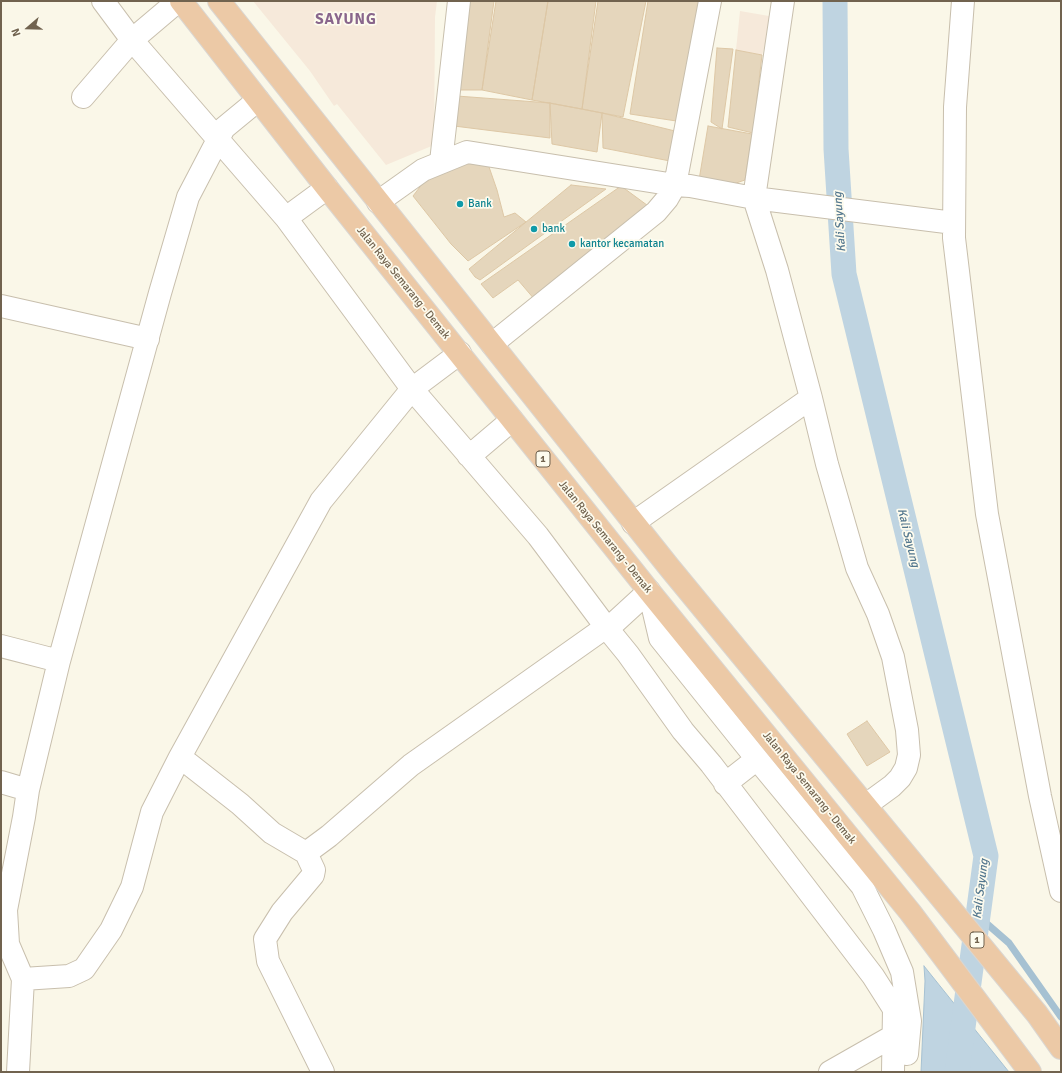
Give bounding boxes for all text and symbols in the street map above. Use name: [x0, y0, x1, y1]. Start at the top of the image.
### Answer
north arrow: [8, 8, 48, 48]
district label: SAYUNG: [315, 11, 377, 29]
text: N: [9, 26, 24, 38]
water label: Kali Sayung: [831, 191, 849, 253]
place label: Bank: [468, 197, 492, 211]
marker: Bank: [455, 199, 465, 209]
place label: bank: [542, 222, 565, 236]
street label: Jalan Raya Semarang - Demak: [354, 224, 452, 342]
marker: bank: [529, 224, 539, 234]
place label: kantor kecamatan: [580, 237, 664, 251]
marker: kantor kecamatan: [567, 239, 577, 249]
road number: 1: [536, 451, 550, 467]
street label: Jalan Raya Semarang - Demak: [556, 478, 654, 596]
water label: Kali Sayung: [894, 507, 922, 569]
street label: Jalan Raya Semarang - Demak: [760, 729, 858, 847]
water label: Kali Sayung: [970, 858, 992, 920]
road number: 1: [970, 932, 984, 948]

